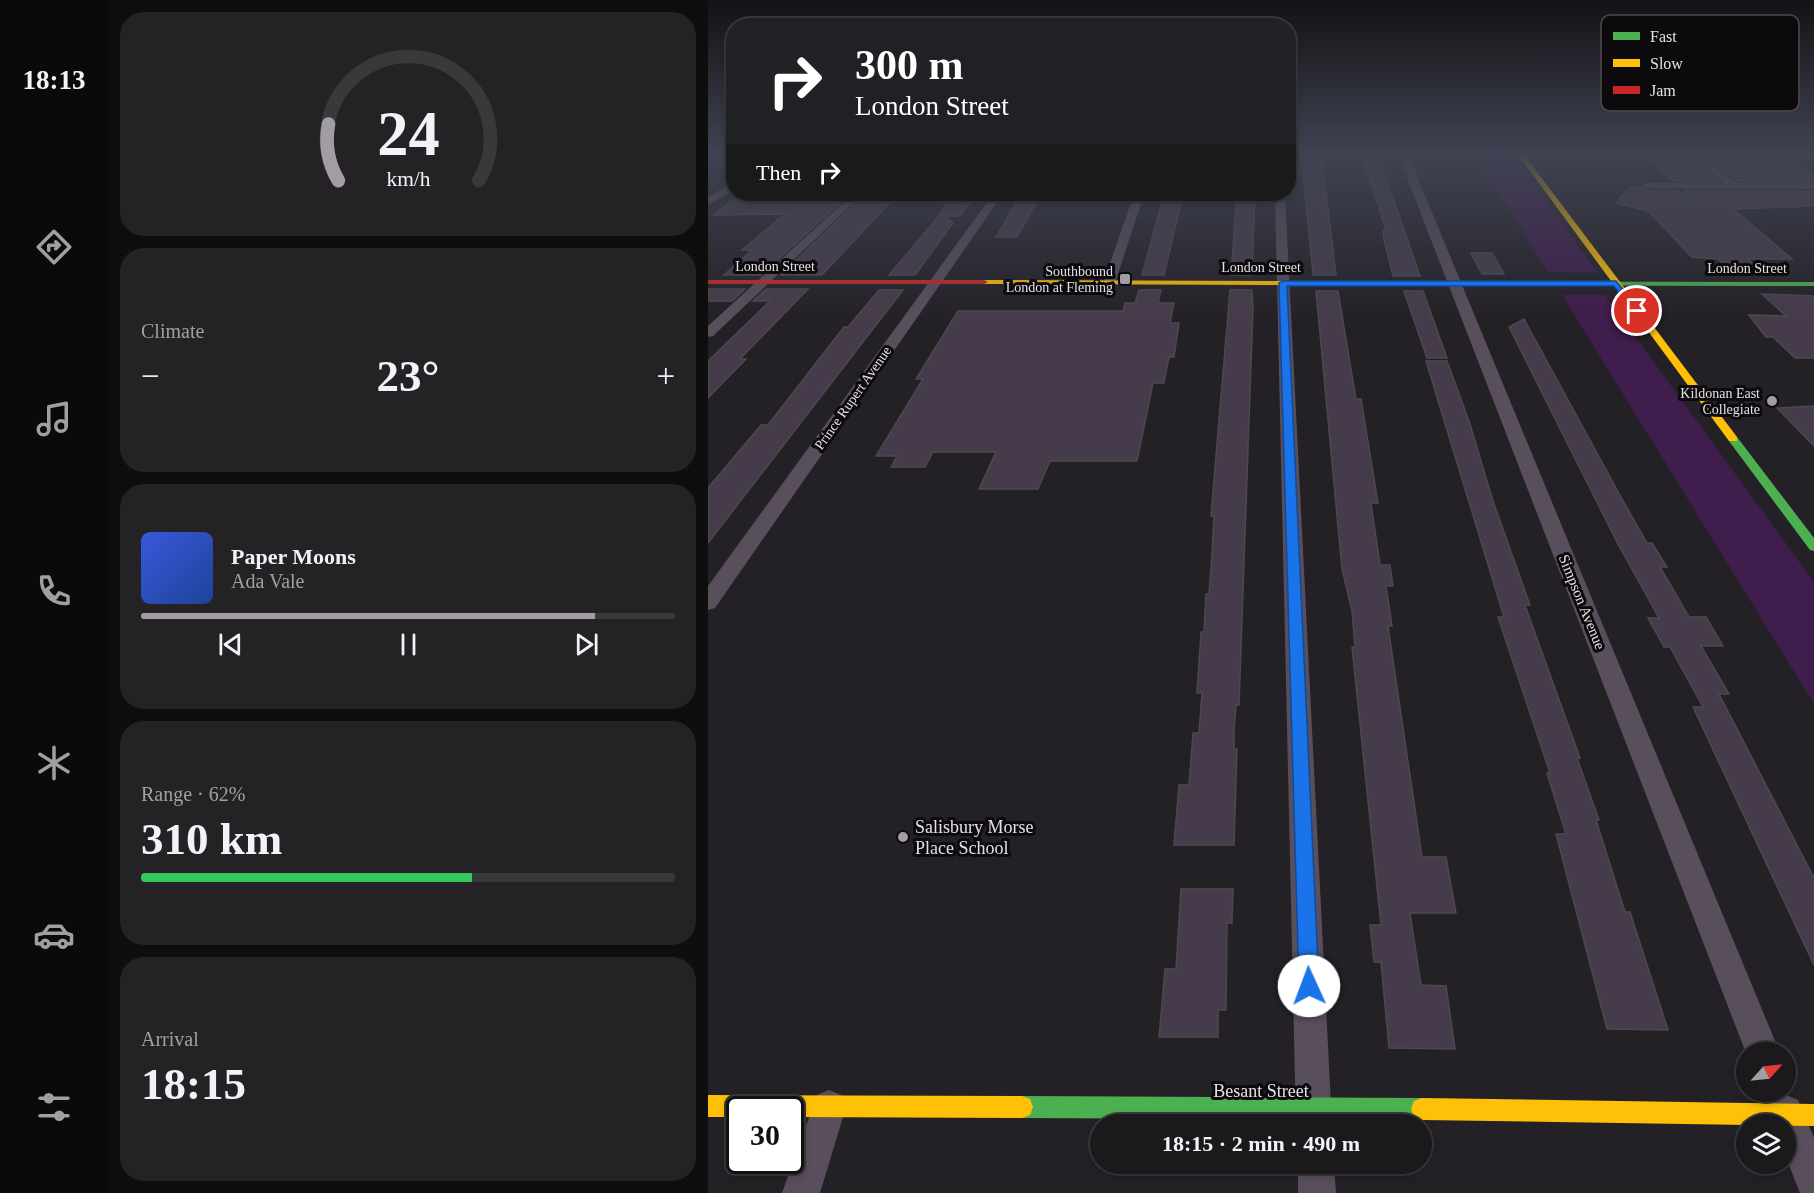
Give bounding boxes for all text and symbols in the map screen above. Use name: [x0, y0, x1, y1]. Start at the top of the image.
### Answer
legend: [1601, 15, 1799, 111]
text: Fast: [1650, 28, 1677, 45]
icon: right: [756, 42, 834, 120]
text: 300 m: [855, 42, 964, 88]
text: Slow: [1650, 55, 1683, 72]
text: 18:13: [23, 65, 86, 95]
text: Jam: [1650, 82, 1676, 99]
text: London Street: [855, 91, 1009, 121]
text: 24: [377, 99, 439, 168]
icon: right: [813, 156, 846, 189]
text: Then: [756, 160, 801, 185]
text: km/h: [386, 167, 430, 191]
icon: directions: [33, 226, 75, 268]
street label: London Street: [735, 259, 815, 274]
street label: London Street: [1221, 260, 1301, 275]
street label: London Street: [1707, 261, 1787, 276]
place label: Southbound London at Fleming: [1006, 264, 1113, 295]
marker: Southbound London at Fleming: [1118, 272, 1132, 286]
pin: [1611, 285, 1662, 336]
icon: arrive: [1620, 294, 1653, 327]
text: Climate: [141, 320, 204, 342]
street label: Prince Rupert Avenue: [812, 343, 894, 453]
text: 23°: [377, 351, 440, 401]
text: −: [141, 358, 160, 394]
text: +: [656, 358, 675, 394]
place label: Kildonan East Collegiate: [1680, 386, 1760, 417]
marker: Kildonan East Collegiate: [1765, 394, 1779, 408]
icon: music: [33, 398, 75, 440]
text: Paper Moons: [231, 544, 356, 569]
street label: Simpson Avenue: [1556, 552, 1608, 652]
icon: phone: [33, 570, 75, 612]
text: Ada Vale: [231, 570, 305, 592]
icon: previous: [214, 628, 247, 661]
icon: pause: [392, 628, 425, 661]
icon: next: [570, 628, 603, 661]
icon: climate: [33, 742, 75, 784]
text: Range · 62%: [141, 783, 245, 805]
text: 310 km: [141, 814, 282, 864]
place label: Salisbury Morse Place School: [915, 817, 1034, 858]
marker: Salisbury Morse Place School: [896, 830, 910, 844]
icon: car: [33, 914, 75, 956]
position arrow: [1277, 954, 1341, 1018]
text: Arrival: [141, 1028, 199, 1050]
north arrow: [1736, 1042, 1796, 1102]
map controls: [1736, 1042, 1796, 1174]
text: 18:15: [141, 1059, 246, 1109]
street label: Besant Street: [1213, 1081, 1309, 1101]
icon: filters: [33, 1086, 75, 1128]
speed limit sign: 30: [726, 1096, 804, 1174]
button: layers: [1736, 1114, 1796, 1174]
text: 18:15 · 2 min · 490 m: [1162, 1131, 1360, 1156]

